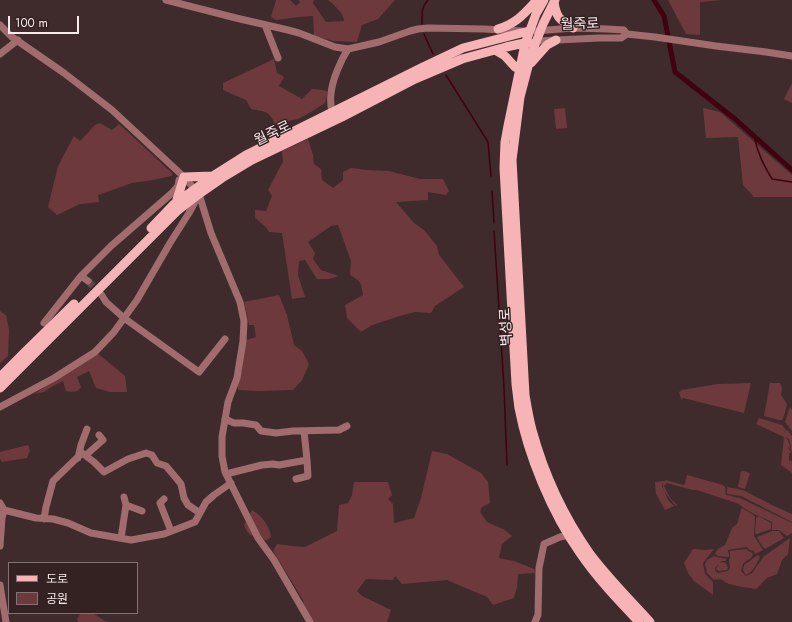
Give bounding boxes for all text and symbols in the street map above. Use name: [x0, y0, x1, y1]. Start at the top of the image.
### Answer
scale bar: [10, 8, 81, 34]
text: 100 m: [15, 14, 48, 32]
street label: 월죽로: [560, 16, 600, 34]
street label: 월죽로: [252, 118, 294, 150]
street label: 벽성로: [498, 307, 516, 347]
legend: [8, 562, 138, 614]
text: 도로: [46, 570, 68, 588]
text: 공원: [46, 590, 68, 608]

